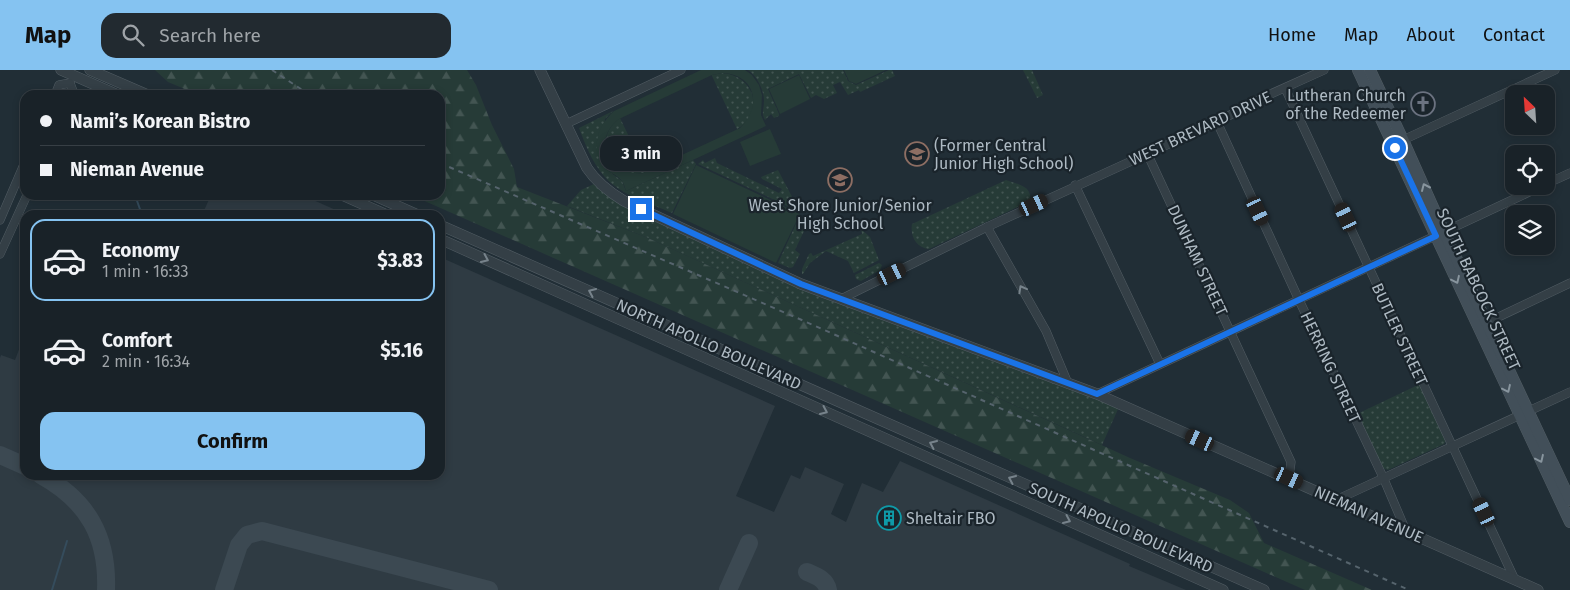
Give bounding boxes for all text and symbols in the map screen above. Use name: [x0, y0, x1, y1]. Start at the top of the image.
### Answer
search box: [101, 13, 451, 58]
text: Map: [25, 21, 71, 49]
icon: search: [119, 21, 147, 49]
text: Search here: [159, 24, 261, 47]
text: Home: [1268, 24, 1316, 46]
text: Map: [1344, 24, 1378, 46]
text: About: [1406, 24, 1455, 46]
text: Contact: [1483, 24, 1545, 46]
north arrow: [1505, 85, 1555, 135]
map controls: [1505, 85, 1555, 255]
place label: Lutheran Church of the Redeemer: [1285, 86, 1407, 123]
street label: WEST BREVARD DRIVE: [1126, 87, 1274, 170]
church icon: Lutheran Church of the Redeemer: [1410, 91, 1436, 117]
text: Nami’s Korean Bistro: [70, 110, 250, 133]
callout: 3 min: [600, 136, 682, 172]
place label: (Former Central Junior High School): [934, 136, 1073, 173]
route start: [1384, 137, 1406, 159]
school or university icon: (Former Central Junior High School): [904, 141, 930, 167]
text: 3 min: [621, 144, 661, 163]
button: locate: [1505, 145, 1555, 195]
text: Nieman Avenue: [70, 158, 204, 181]
school or university icon: West Shore Junior/Senior High School: [827, 167, 853, 193]
one-way arrow: [1420, 183, 1431, 192]
car: [1017, 192, 1050, 218]
car: [1244, 194, 1271, 228]
place label: West Shore Junior/Senior High School: [748, 196, 932, 233]
route end: [630, 198, 652, 220]
car: [1332, 200, 1359, 234]
street label: DUNHAM STREET: [1164, 202, 1232, 319]
street label: SOUTH BABCOCK STREET: [1433, 205, 1525, 374]
button: layers: [1505, 205, 1555, 255]
icon: car: [42, 238, 87, 283]
text: Economy: [102, 239, 179, 262]
text: $3.83: [377, 249, 423, 272]
one-way arrow: [479, 252, 488, 262]
car: [875, 261, 908, 287]
text: 1 min · 16:33: [102, 262, 189, 281]
one-way arrow: [1450, 275, 1461, 284]
street label: BUTLER STREET: [1368, 280, 1432, 389]
one-way arrow: [1018, 285, 1028, 294]
one-way arrow: [588, 288, 597, 299]
street label: NORTH APOLLO BOULEVARD: [613, 295, 804, 394]
street label: HERRING STREET: [1296, 309, 1365, 426]
icon: car: [42, 328, 87, 373]
text: Comfort: [102, 329, 172, 352]
text: $5.16: [380, 339, 423, 362]
text: 2 min · 16:34: [102, 352, 190, 371]
one-way arrow: [1501, 384, 1512, 393]
one-way arrow: [819, 404, 828, 414]
button: Confirm: [40, 412, 425, 470]
car: [1183, 427, 1216, 453]
one-way arrow: [929, 439, 938, 450]
one-way arrow: [1534, 454, 1545, 463]
car: [1272, 465, 1305, 491]
one-way arrow: [1008, 474, 1017, 485]
street label: SOUTH APOLLO BOULEVARD: [1026, 478, 1216, 577]
street label: NIEMAN AVENUE: [1311, 482, 1426, 547]
car: [1470, 495, 1497, 529]
building icon: Sheltair FBO: [876, 505, 902, 531]
place label: Sheltair FBO: [906, 509, 995, 528]
one-way arrow: [1062, 513, 1071, 524]

